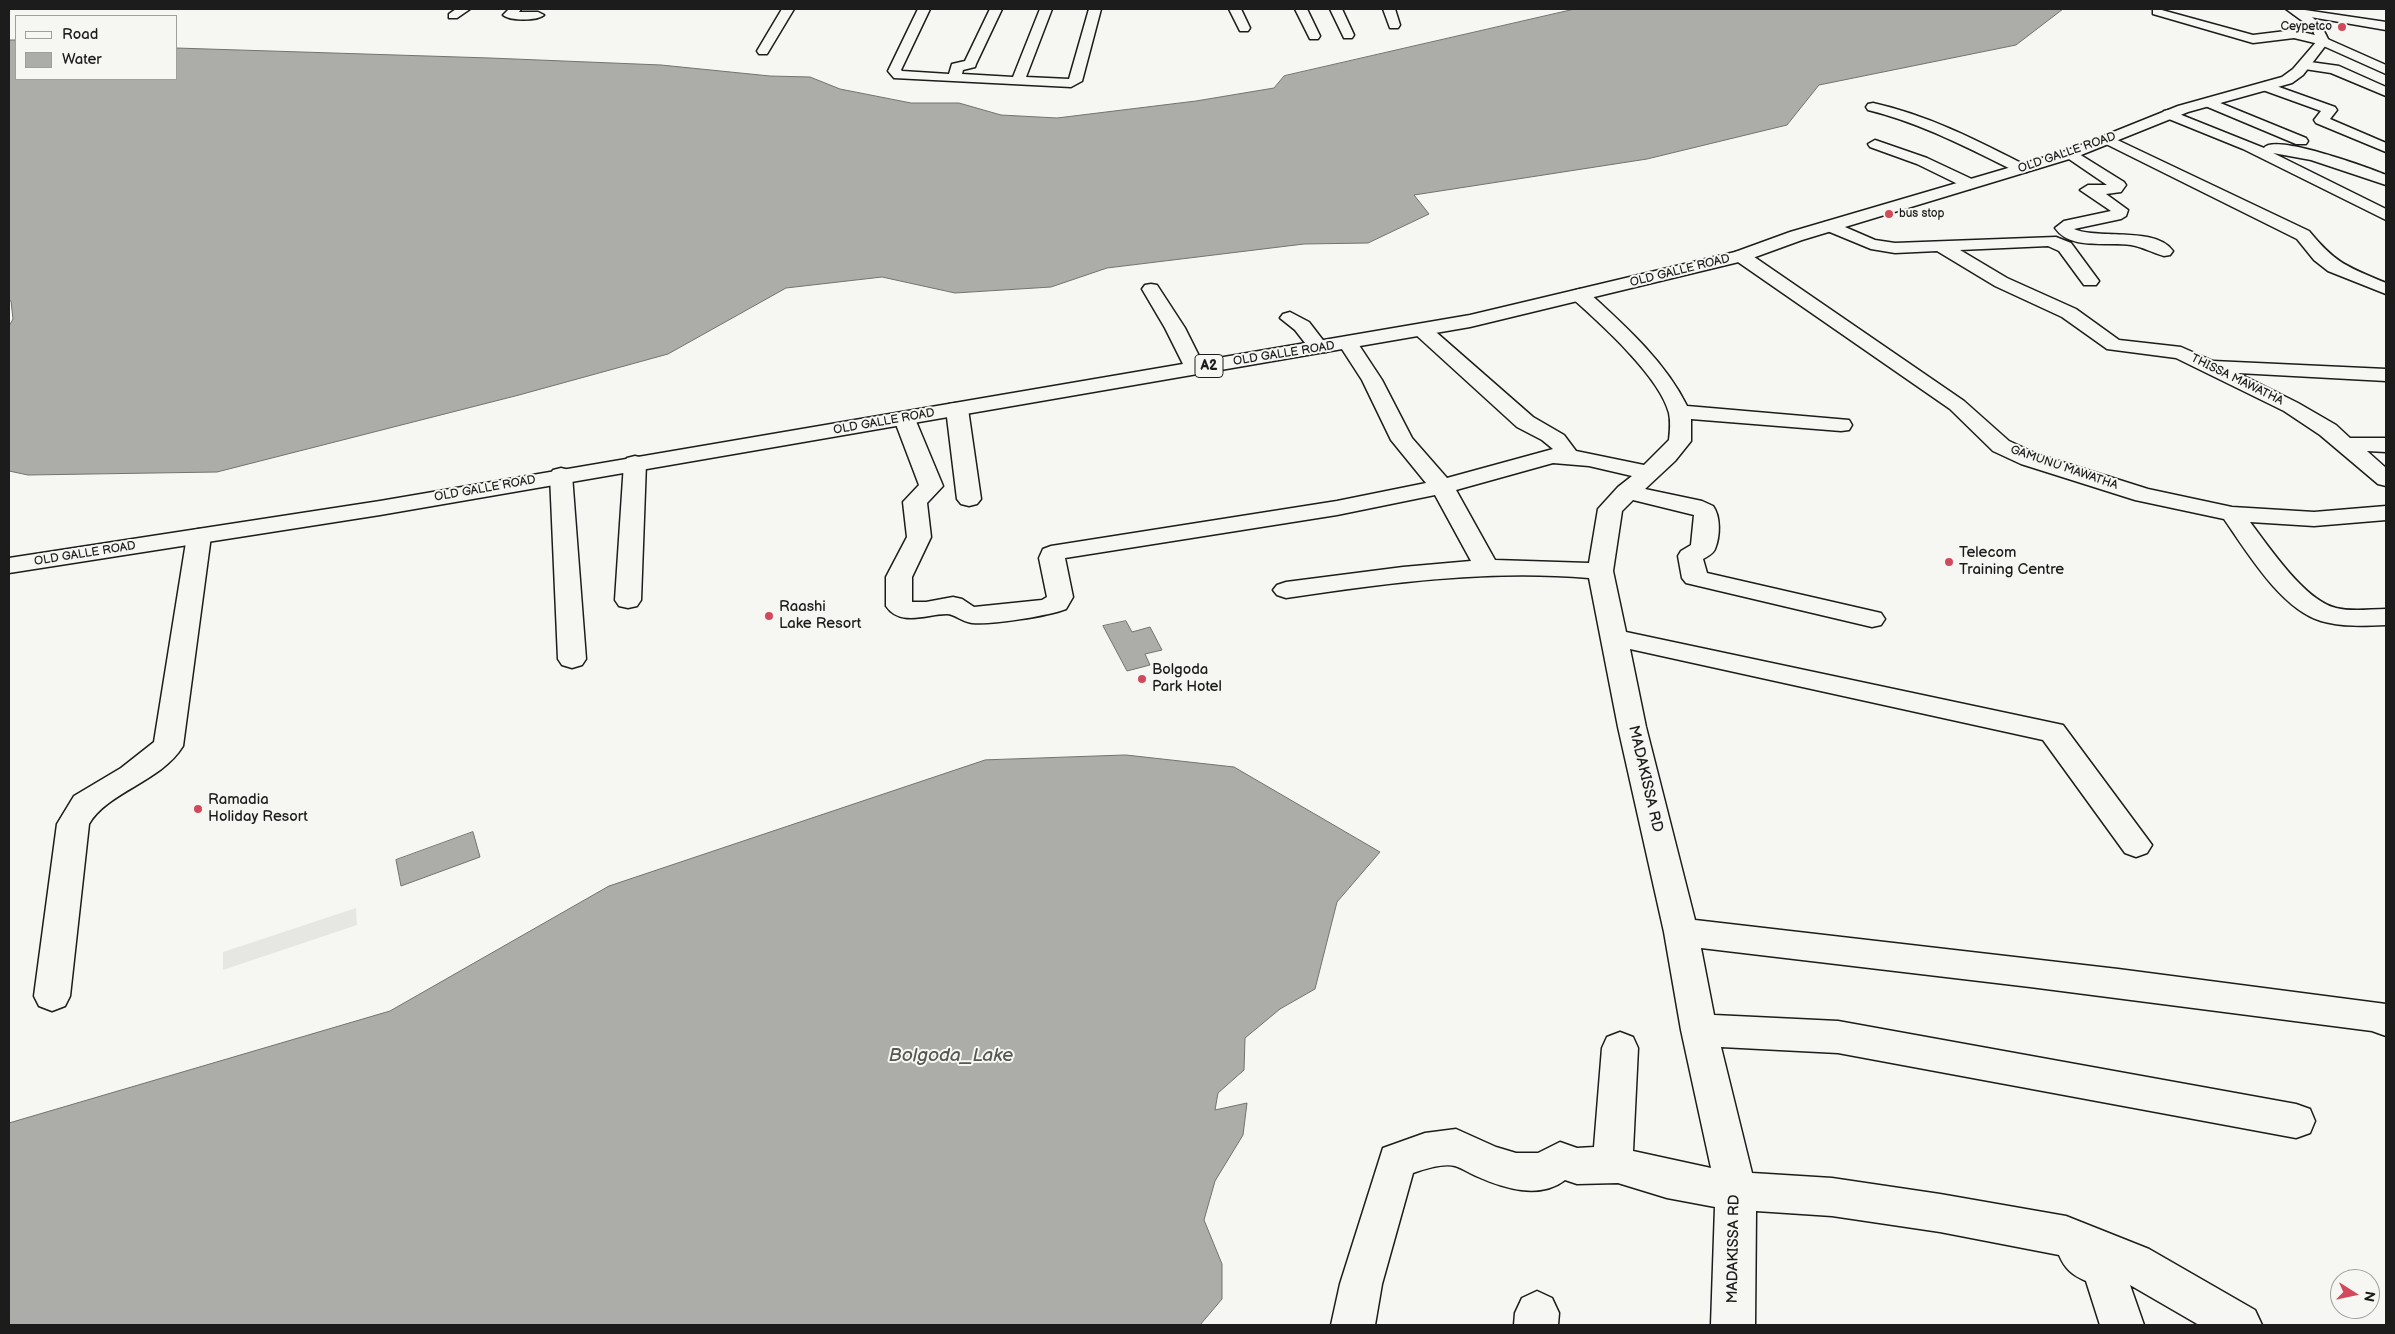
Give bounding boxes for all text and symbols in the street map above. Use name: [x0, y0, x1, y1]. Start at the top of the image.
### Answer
legend: [15, 15, 178, 80]
place label: Ceypetco: [2280, 20, 2332, 34]
marker: Ceypetco: [2336, 21, 2348, 33]
text: Road: [62, 25, 98, 44]
text: Water: [62, 50, 102, 69]
street label: OLD GALLE ROAD: [2016, 130, 2118, 176]
place label: bus stop: [1899, 207, 1945, 221]
marker: bus stop: [1883, 208, 1895, 220]
street label: OLD GALLE ROAD: [1629, 252, 1731, 290]
street label: OLD GALLE ROAD: [1232, 339, 1336, 369]
street label: THISSA MAWATHA: [2188, 351, 2286, 409]
road number: A2: [1195, 354, 1223, 378]
street label: OLD GALLE ROAD: [832, 406, 936, 438]
street label: GAMUNU MAWATHA: [2008, 443, 2120, 493]
street label: OLD GALLE ROAD: [433, 473, 537, 505]
street label: OLD GALLE ROAD: [33, 539, 137, 569]
place label: Telecom Training Centre: [1959, 544, 2064, 579]
marker: Telecom Training Centre: [1943, 556, 1955, 568]
place label: Raashi Lake Resort: [779, 598, 861, 633]
marker: Raashi Lake Resort: [763, 610, 775, 622]
place label: Bolgoda Park Hotel: [1152, 661, 1222, 696]
marker: Bolgoda Park Hotel: [1136, 673, 1148, 685]
street label: MADAKISSA RD: [1624, 724, 1666, 834]
place label: Ramadia Holiday Resort: [208, 791, 308, 826]
marker: Ramadia Holiday Resort: [192, 803, 204, 815]
water label: Bolgoda_Lake: [889, 1045, 1013, 1067]
street label: MADAKISSA RD: [1724, 1194, 1744, 1304]
north arrow: [2330, 1269, 2380, 1319]
text: N: [2360, 1290, 2379, 1303]

